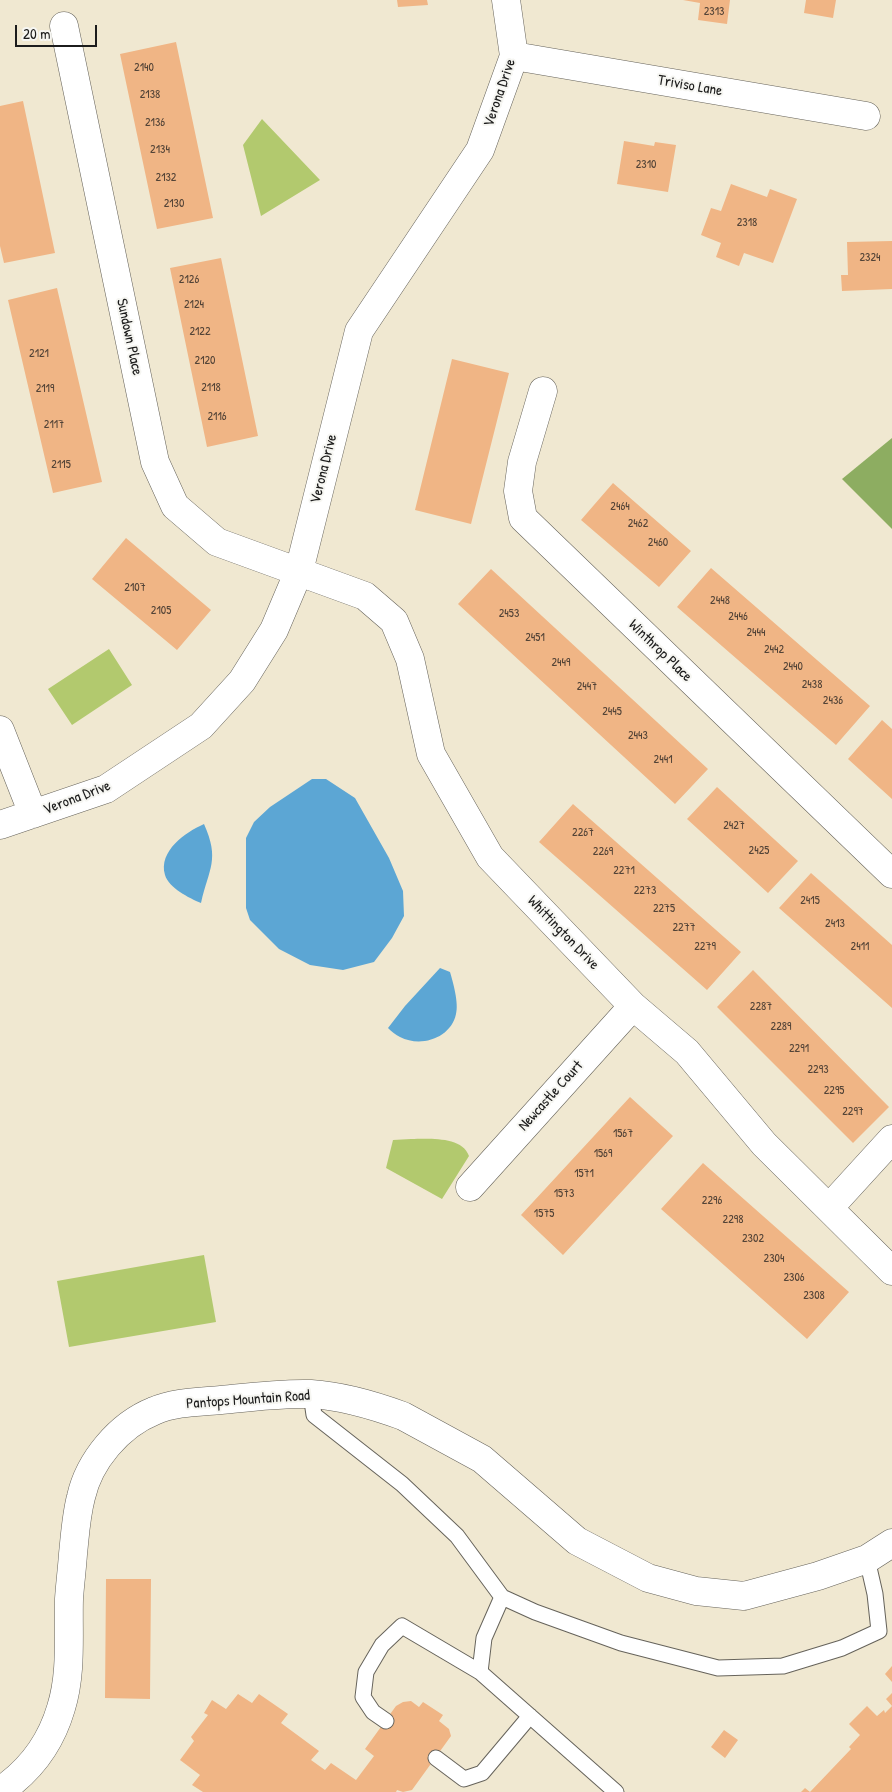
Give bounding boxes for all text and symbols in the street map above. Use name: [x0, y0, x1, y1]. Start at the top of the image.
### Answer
house number: 2313: [704, 5, 724, 19]
scale bar: [18, 15, 100, 47]
text: 20 m: [23, 23, 50, 44]
street label: Verona Drive: [480, 57, 520, 129]
house number: 2140: [134, 61, 154, 75]
street label: Triviso Lane: [656, 71, 724, 101]
house number: 2138: [140, 88, 160, 102]
house number: 2136: [145, 116, 165, 130]
house number: 2134: [150, 143, 170, 157]
house number: 2310: [636, 158, 656, 172]
house number: 2132: [156, 171, 176, 185]
house number: 2130: [164, 197, 184, 211]
house number: 2318: [737, 216, 757, 230]
house number: 2324: [859, 251, 881, 265]
house number: 2126: [179, 273, 199, 287]
street label: Sundown Place: [112, 297, 146, 377]
house number: 2124: [184, 298, 204, 312]
house number: 2122: [189, 325, 211, 339]
house number: 2121: [29, 347, 49, 361]
house number: 2120: [195, 354, 215, 368]
house number: 2118: [201, 381, 221, 395]
house number: 2119: [36, 382, 54, 396]
house number: 2116: [207, 410, 227, 424]
house number: 2117: [44, 418, 64, 432]
street label: Verona Drive: [307, 433, 341, 505]
house number: 2115: [51, 458, 71, 472]
house number: 2464: [610, 500, 630, 514]
house number: 2462: [628, 517, 648, 531]
house number: 2460: [648, 536, 668, 550]
house number: 2107: [124, 581, 146, 595]
house number: 2448: [710, 594, 730, 608]
house number: 2105: [151, 604, 171, 618]
house number: 2453: [499, 607, 519, 621]
house number: 2446: [728, 610, 748, 624]
street label: Winthrop Place: [624, 616, 696, 686]
house number: 2444: [746, 626, 766, 640]
house number: 2451: [525, 631, 545, 645]
house number: 2442: [764, 643, 784, 657]
house number: 2449: [551, 656, 571, 670]
house number: 2440: [783, 660, 803, 674]
house number: 2438: [802, 678, 822, 692]
house number: 2447: [577, 680, 597, 694]
house number: 2436: [823, 694, 843, 708]
house number: 2445: [602, 705, 622, 719]
house number: 2443: [628, 729, 648, 743]
house number: 2441: [654, 753, 672, 767]
street label: Verona Drive: [41, 777, 113, 819]
house number: 2427: [723, 819, 745, 833]
house number: 2267: [572, 826, 594, 840]
house number: 2425: [749, 844, 769, 858]
house number: 2269: [593, 845, 613, 859]
house number: 2271: [613, 864, 635, 878]
house number: 2273: [634, 884, 656, 898]
street label: Whittington Drive: [523, 892, 603, 974]
house number: 2415: [800, 894, 820, 908]
house number: 2275: [653, 902, 675, 916]
house number: 2413: [825, 917, 845, 931]
house number: 2277: [672, 921, 696, 935]
house number: 2279: [694, 940, 716, 954]
house number: 2411: [851, 940, 869, 954]
house number: 2287: [750, 1000, 772, 1014]
house number: 2289: [771, 1020, 791, 1034]
house number: 2291: [789, 1042, 809, 1056]
street label: Newcastle Court: [515, 1057, 587, 1135]
house number: 2293: [807, 1063, 829, 1077]
house number: 2295: [824, 1084, 844, 1098]
house number: 2297: [842, 1105, 864, 1119]
house number: 1567: [613, 1127, 633, 1141]
house number: 1569: [594, 1147, 612, 1161]
house number: 1571: [574, 1167, 594, 1181]
house number: 1573: [554, 1187, 574, 1201]
house number: 2296: [702, 1194, 722, 1208]
house number: 1575: [534, 1207, 554, 1221]
house number: 2298: [723, 1213, 743, 1227]
house number: 2302: [742, 1232, 764, 1246]
house number: 2304: [764, 1252, 784, 1266]
house number: 2306: [783, 1271, 805, 1285]
house number: 2308: [803, 1289, 825, 1303]
street label: Pantops Mountain Road: [186, 1387, 310, 1413]

